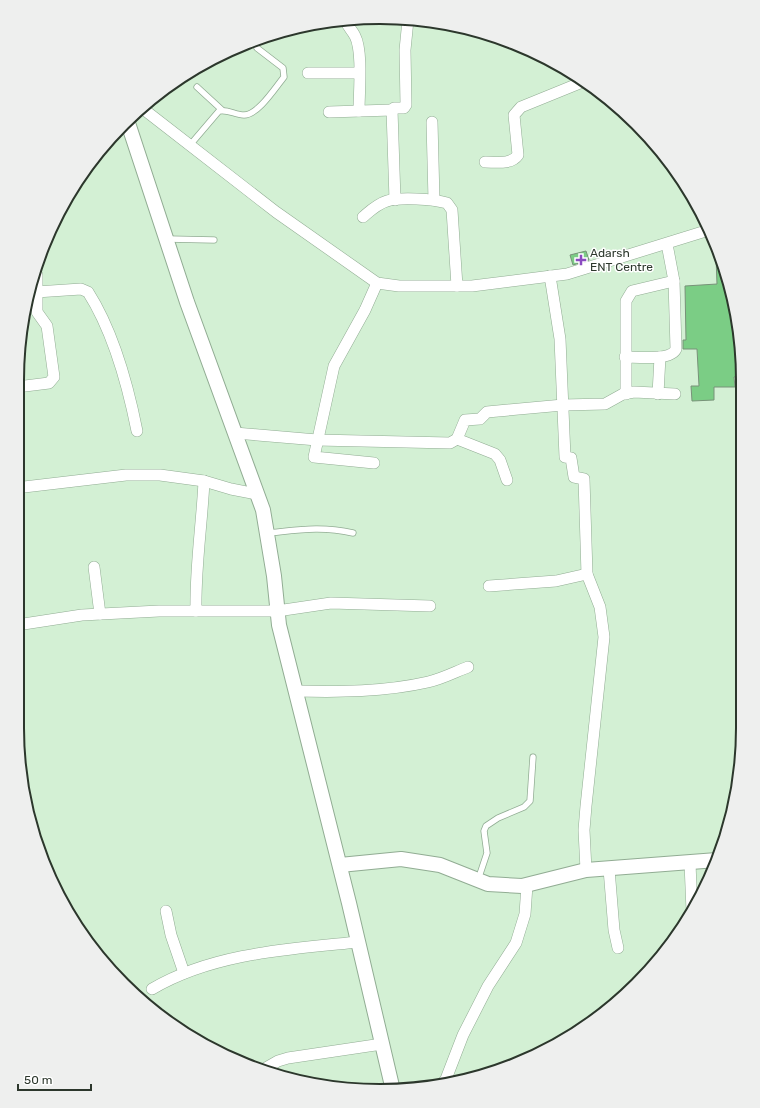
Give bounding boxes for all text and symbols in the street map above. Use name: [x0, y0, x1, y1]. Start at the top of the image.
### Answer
place label: Adarsh ENT Centre: [590, 246, 653, 274]
marker: Adarsh ENT Centre: [575, 254, 587, 266]
scale bar: [18, 1066, 91, 1092]
text: 50 m: [24, 1073, 52, 1087]

